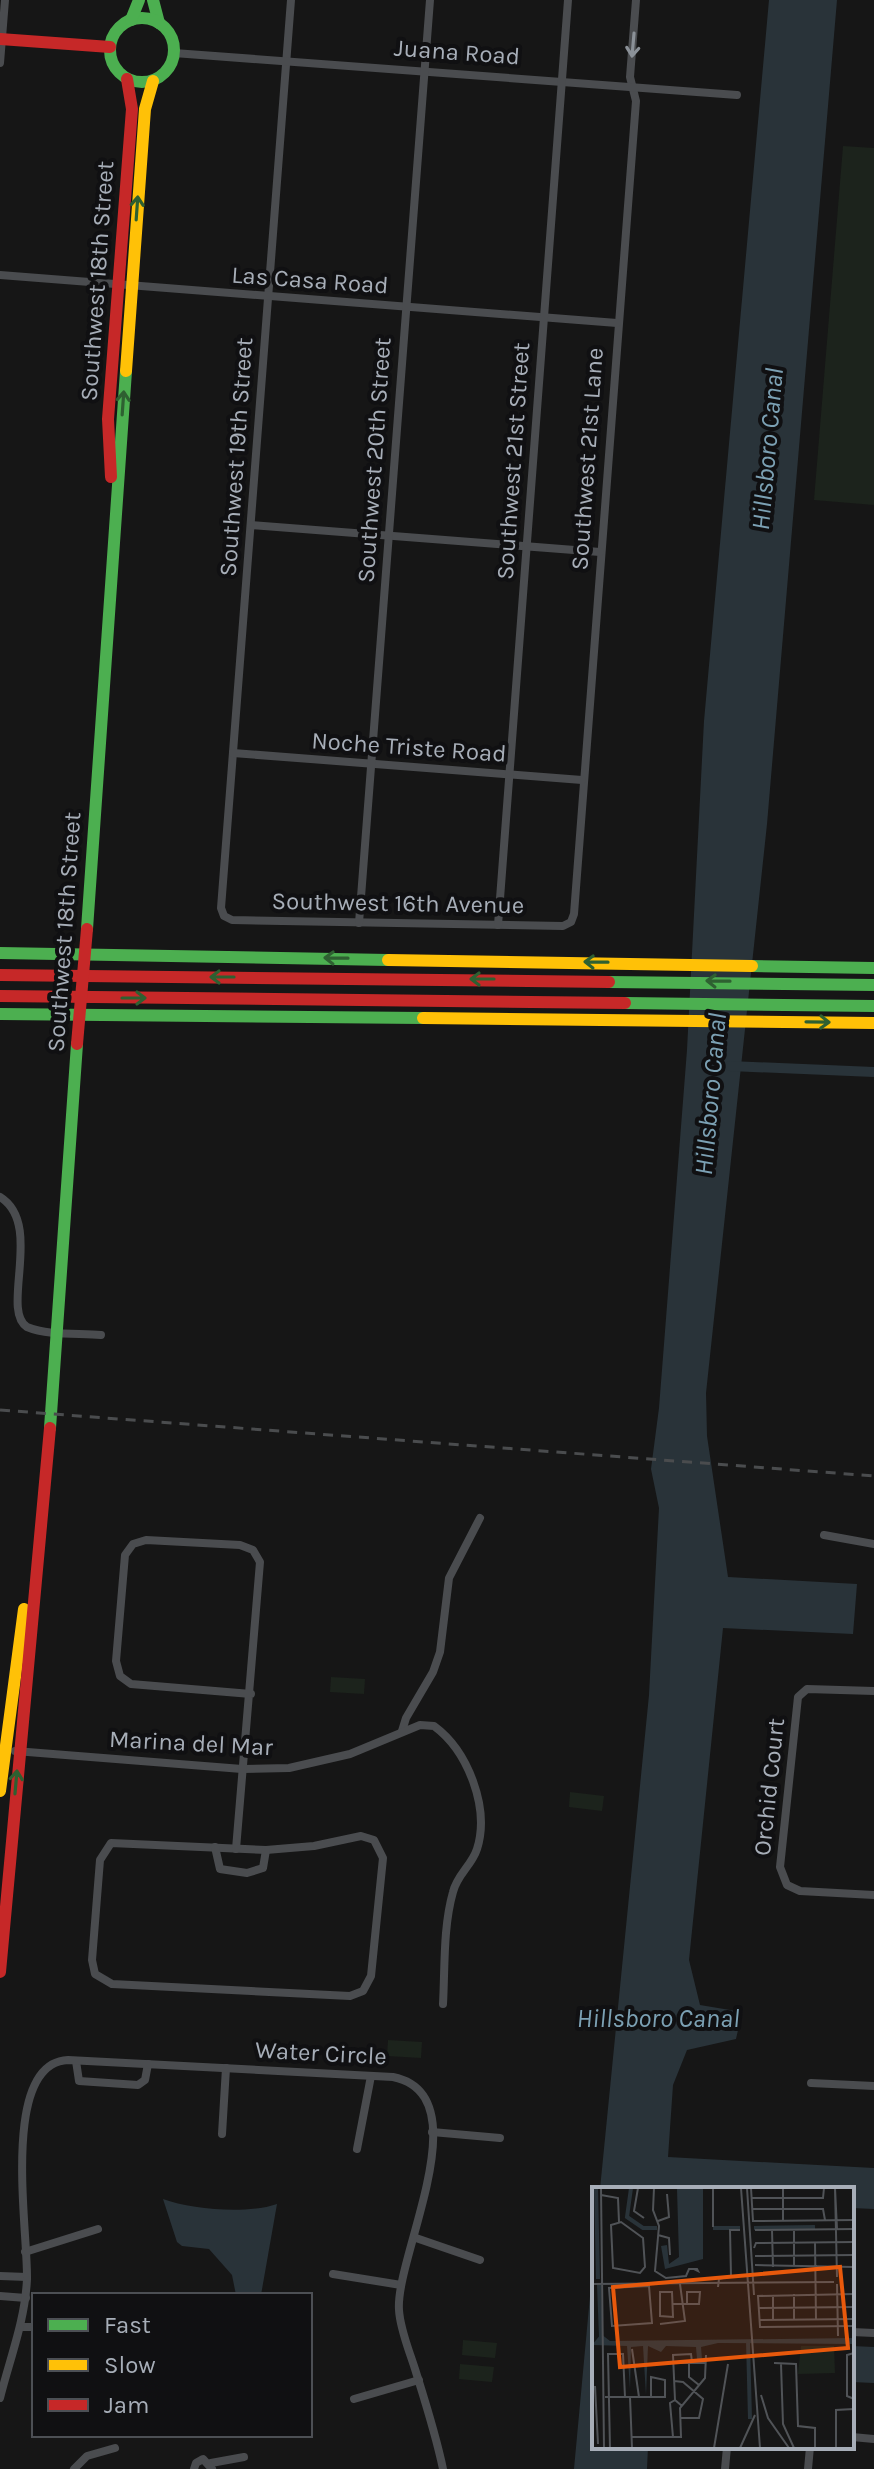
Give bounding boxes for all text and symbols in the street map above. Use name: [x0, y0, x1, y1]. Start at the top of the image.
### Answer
one-way arrow: [625, 31, 640, 58]
street label: Juana Road: [393, 34, 521, 70]
street label: Southwest 18th Street: [75, 160, 119, 402]
one-way arrow: [130, 195, 145, 222]
street label: Las Casa Road: [230, 261, 390, 299]
street label: Southwest 19th Street: [214, 336, 258, 578]
street label: Southwest 20th Street: [351, 336, 397, 584]
street label: Southwest 21st Street: [491, 341, 535, 581]
street label: Southwest 21st Lane: [565, 347, 609, 571]
water label: Hillsboro Canal: [745, 367, 790, 532]
one-way arrow: [116, 390, 131, 417]
street label: Noche Triste Road: [311, 726, 507, 768]
street label: Southwest 18th Street: [42, 811, 86, 1053]
street label: Southwest 16th Avenue: [271, 887, 525, 919]
one-way arrow: [323, 950, 350, 966]
one-way arrow: [583, 955, 610, 970]
one-way arrow: [209, 970, 236, 985]
one-way arrow: [469, 971, 496, 987]
one-way arrow: [705, 974, 732, 989]
one-way arrow: [120, 991, 147, 1006]
water label: Hillsboro Canal: [688, 1012, 733, 1177]
one-way arrow: [804, 1015, 831, 1030]
street label: Orchid Court: [748, 1717, 790, 1857]
street label: Marina del Mar: [108, 1725, 274, 1761]
one-way arrow: [9, 1769, 24, 1796]
water label: Hillsboro Canal: [577, 2003, 739, 2034]
street label: Water Circle: [255, 2036, 387, 2070]
inset map: [592, 2187, 854, 2449]
legend: [32, 2293, 312, 2437]
text: Fast: [104, 2311, 151, 2339]
text: Slow: [104, 2351, 156, 2379]
text: Jam: [104, 2391, 149, 2419]

